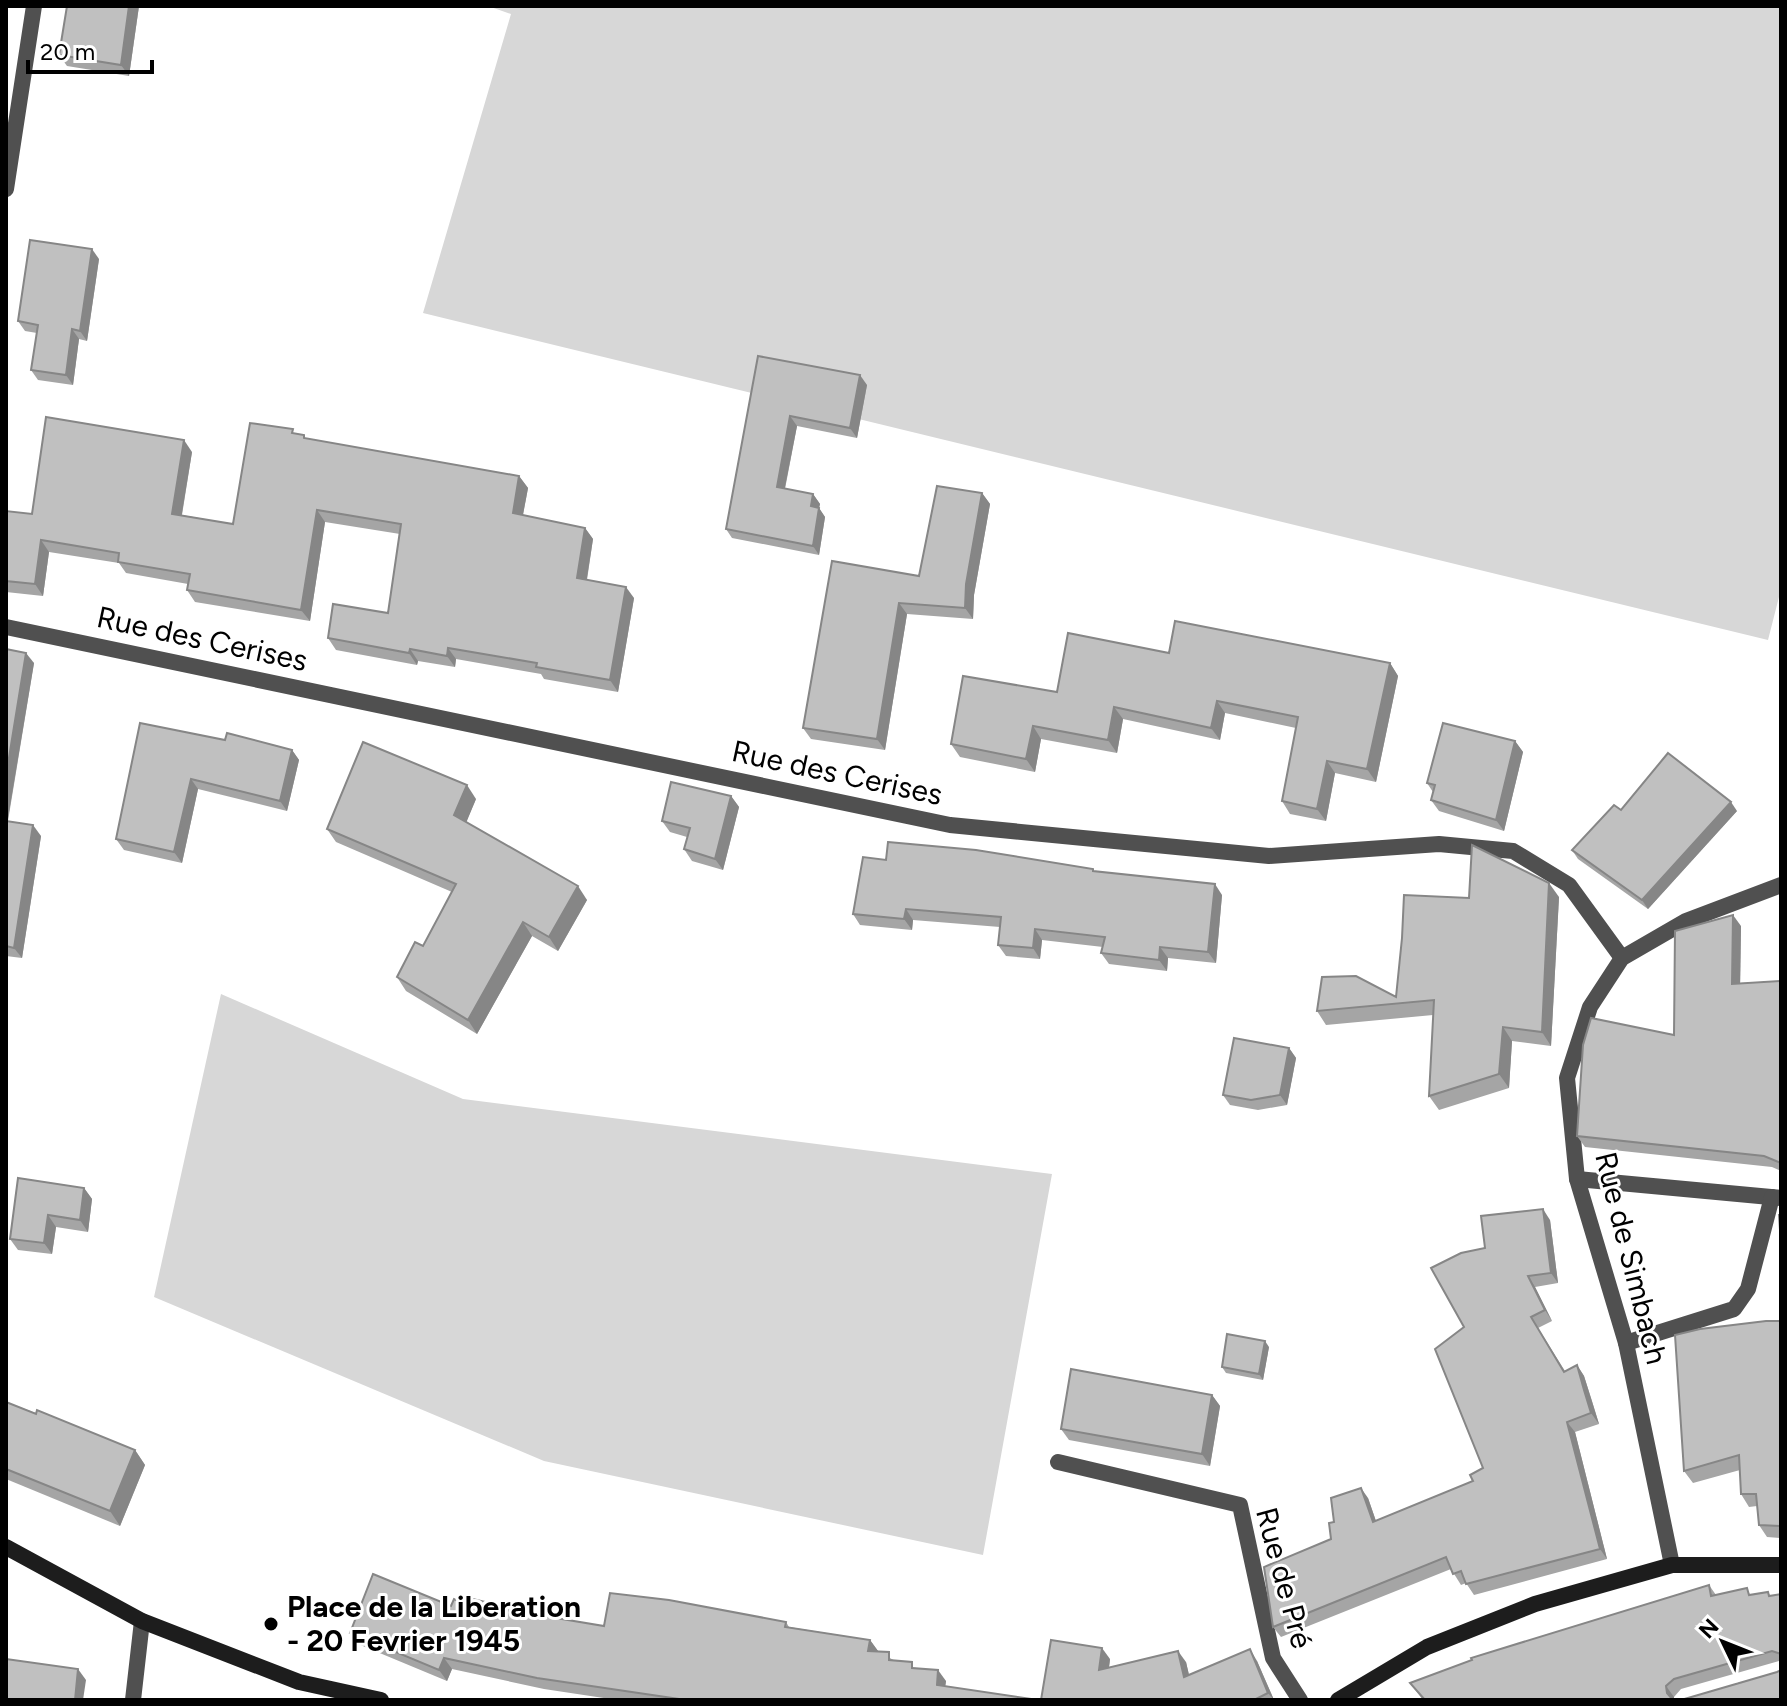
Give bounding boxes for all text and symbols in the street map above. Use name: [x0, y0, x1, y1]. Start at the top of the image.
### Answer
scale bar: [28, 24, 152, 74]
text: 20 m: [40, 37, 95, 66]
street label: Rue des Cerises: [94, 598, 311, 679]
street label: Rue des Cerises: [729, 732, 946, 813]
street label: Rue de Simbach: [1587, 1148, 1676, 1368]
street label: Rue de Pré: [1248, 1503, 1321, 1652]
place label: Place de la Liberation - 20 Fevrier 1945: [287, 1588, 581, 1659]
north arrow: [1683, 1602, 1763, 1682]
text: N: [1693, 1613, 1724, 1644]
marker: Place de la Liberation - 20 Fevrier 1945: [262, 1615, 280, 1633]

